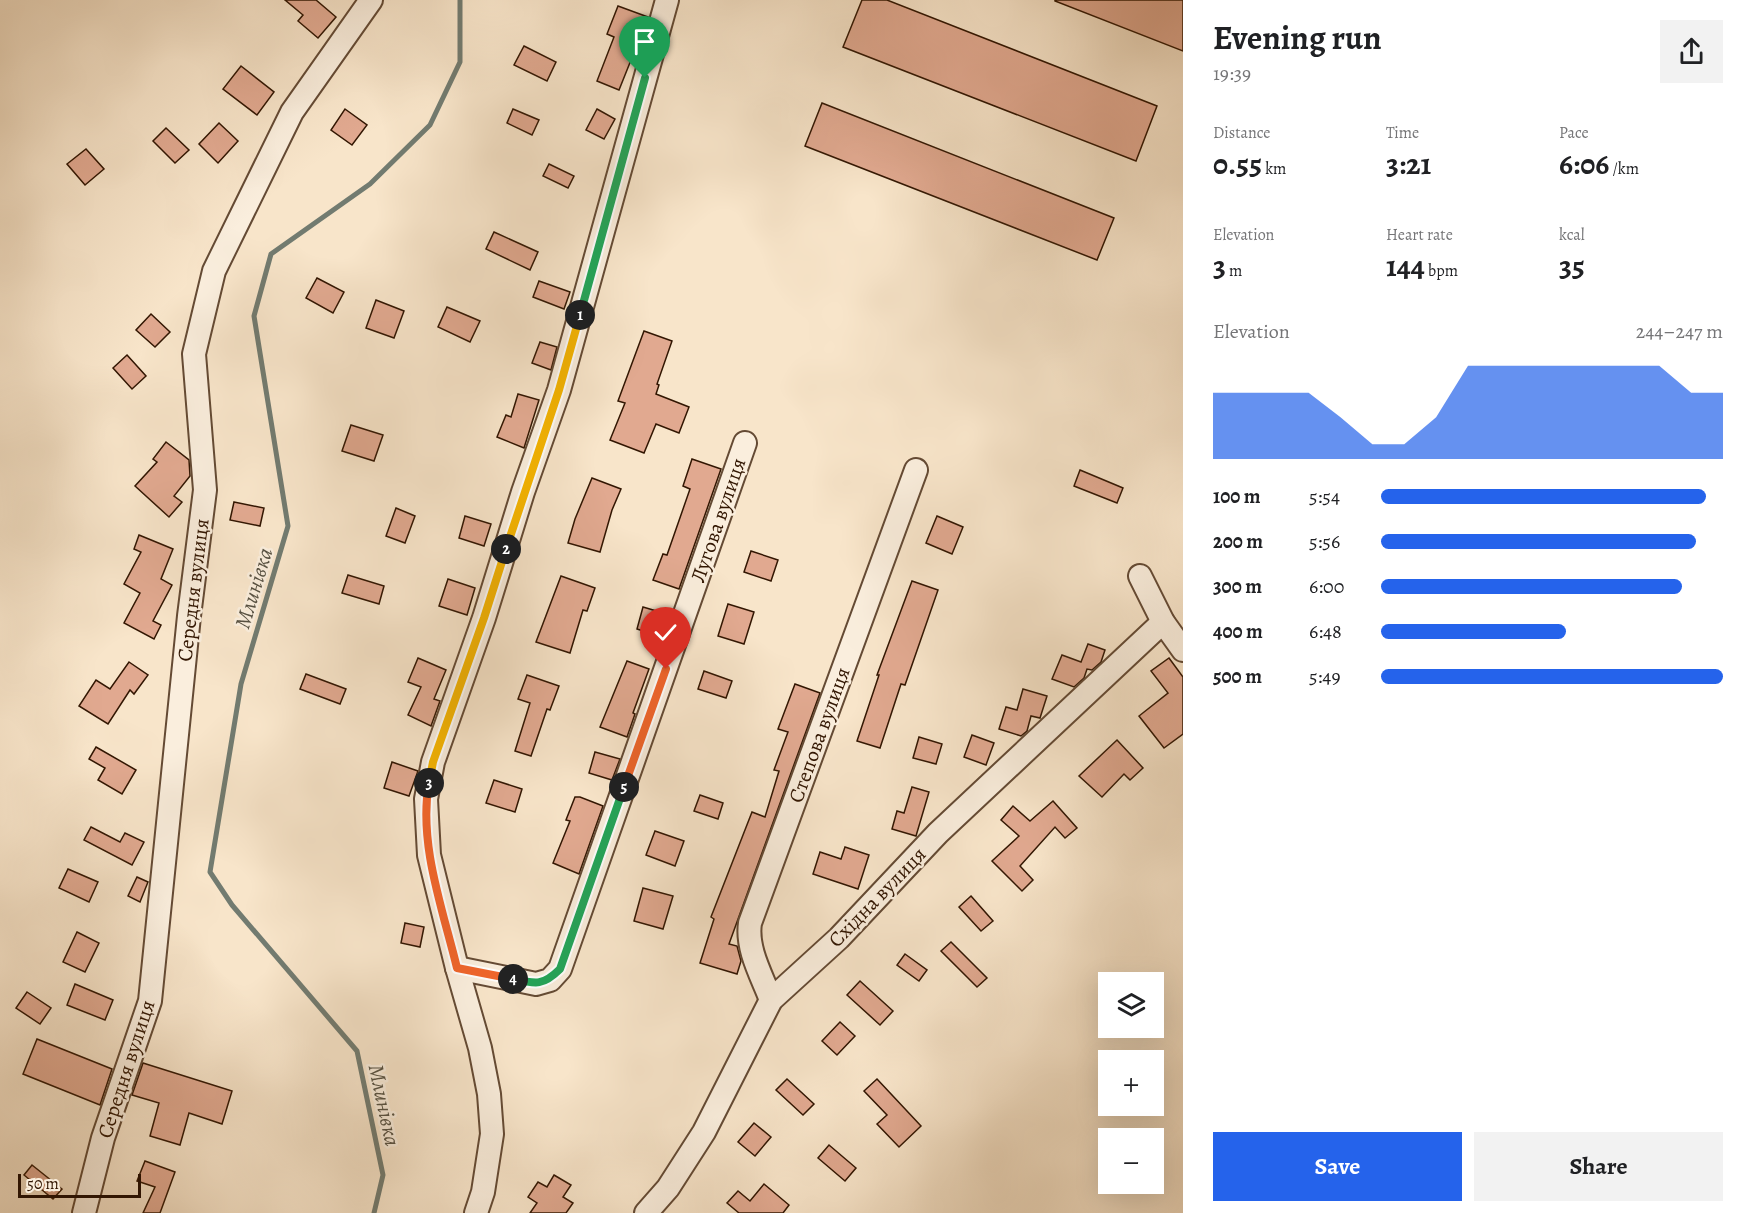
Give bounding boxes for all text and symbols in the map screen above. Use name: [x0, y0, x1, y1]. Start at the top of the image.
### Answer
text: Evening run: [1213, 15, 1382, 60]
pin: [619, 16, 670, 78]
button: share: [1660, 20, 1723, 83]
icon: arrive: [628, 25, 661, 58]
text: 19:39: [1213, 60, 1251, 87]
text: Distance: [1213, 122, 1270, 144]
text: Time: [1386, 122, 1419, 144]
text: Pace: [1559, 122, 1589, 144]
text: 0.55: [1213, 144, 1262, 184]
text: 3:21: [1386, 144, 1431, 184]
text: 6:06: [1559, 144, 1609, 184]
text: km: [1262, 158, 1286, 180]
text: /km: [1609, 158, 1639, 180]
text: Elevation: [1213, 224, 1274, 246]
text: Heart rate: [1386, 224, 1453, 246]
text: kcal: [1559, 224, 1585, 246]
text: 3: [1213, 246, 1226, 286]
text: 144: [1386, 246, 1425, 286]
text: 35: [1559, 246, 1585, 286]
text: m: [1226, 260, 1242, 282]
text: bpm: [1425, 260, 1458, 282]
pin: 1: [565, 300, 595, 330]
text: 1: [577, 304, 583, 326]
text: Elevation: [1213, 318, 1290, 345]
text: 244–247 m: [1636, 318, 1723, 345]
street label: Лугова вулиця: [684, 454, 752, 586]
text: 100 m: [1213, 483, 1261, 510]
text: 5:54: [1309, 483, 1340, 510]
street label: Середня вулиця: [170, 517, 216, 663]
text: 200 m: [1213, 528, 1263, 555]
text: 5:56: [1309, 528, 1340, 555]
pin: 2: [491, 534, 521, 564]
text: 2: [502, 538, 510, 560]
water label: Млинівка: [227, 544, 280, 632]
text: 300 m: [1213, 573, 1262, 600]
text: 6:00: [1309, 573, 1344, 600]
pin: [640, 607, 691, 669]
icon: check: [649, 616, 682, 649]
text: 400 m: [1213, 618, 1263, 645]
text: 6:48: [1309, 618, 1342, 645]
street label: Степова вулиця: [781, 663, 857, 807]
text: 500 m: [1213, 663, 1262, 690]
text: 5:49: [1309, 663, 1341, 690]
pin: 3: [414, 768, 444, 798]
text: 3: [426, 772, 432, 794]
pin: 5: [609, 772, 639, 802]
text: 5: [621, 776, 627, 798]
street label: Східна вулиця: [822, 841, 932, 953]
pin: 4: [498, 964, 528, 994]
text: 4: [509, 968, 517, 990]
map controls: [1098, 972, 1164, 1194]
button: layers: [1098, 972, 1164, 1038]
street label: Середня вулиця: [90, 996, 162, 1142]
button: +: [1098, 1050, 1164, 1116]
water label: Млинівка: [361, 1061, 407, 1149]
button: −: [1098, 1128, 1164, 1194]
button: Save: [1213, 1132, 1462, 1201]
button: Share: [1474, 1132, 1723, 1201]
scale bar: [18, 1171, 141, 1198]
text: 50 m: [27, 1173, 59, 1195]

